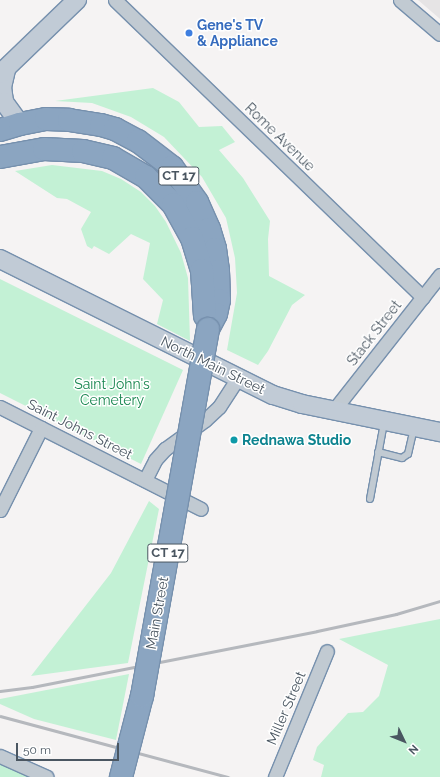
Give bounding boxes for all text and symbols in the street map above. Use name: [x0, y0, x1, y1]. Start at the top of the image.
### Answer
place label: Gene's TV & Appliance: [197, 17, 278, 50]
marker: Gene's TV & Appliance: [184, 28, 194, 38]
street label: Rome Avenue: [241, 99, 319, 175]
road number: CT 17: [158, 165, 200, 187]
street label: Stack Street: [343, 297, 405, 369]
street label: North Main Street: [158, 333, 268, 397]
park label: Saint John's Cemetery: [74, 376, 150, 408]
street label: Saint Johns Street: [25, 395, 135, 463]
place label: Rednawa Studio: [242, 432, 351, 448]
marker: Rednawa Studio: [229, 435, 239, 445]
road number: CT 17: [147, 542, 189, 564]
street label: Main Street: [142, 575, 172, 651]
street label: Miller Street: [263, 669, 309, 747]
north arrow: [384, 721, 424, 761]
scale bar: [18, 735, 121, 761]
text: N: [406, 742, 421, 757]
text: 50 m: [23, 743, 51, 757]

